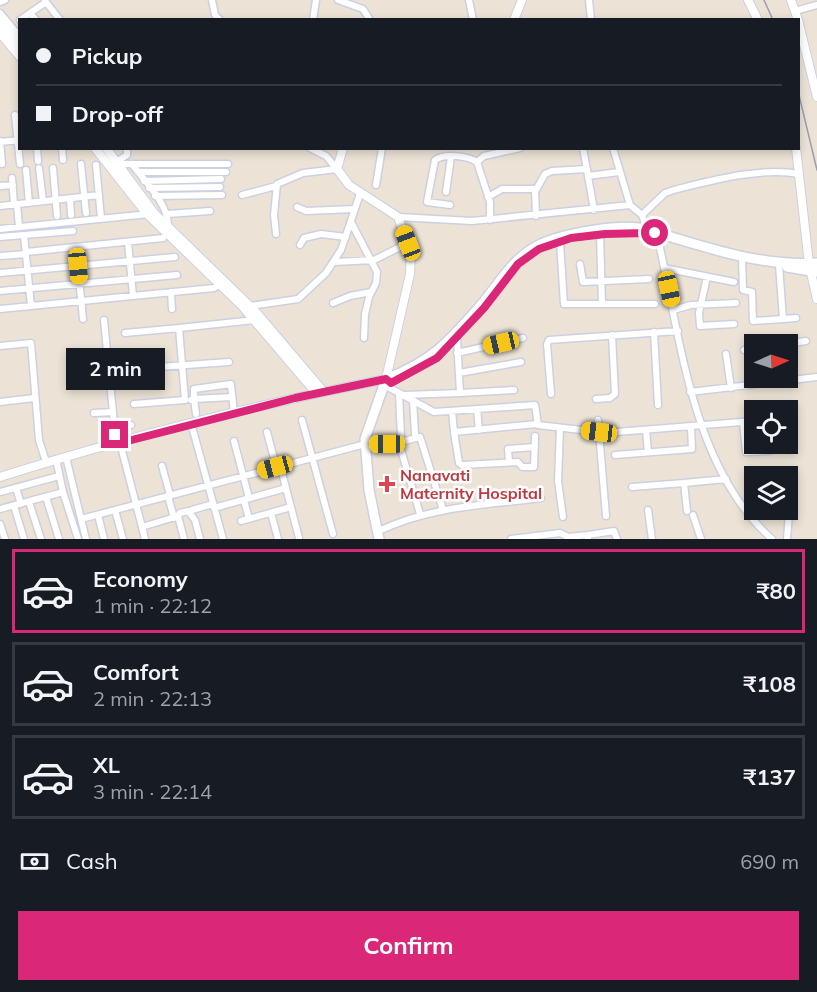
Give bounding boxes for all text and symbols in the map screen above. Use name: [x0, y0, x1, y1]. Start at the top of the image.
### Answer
text: Pickup: [72, 42, 142, 70]
text: Drop-off: [72, 100, 163, 128]
route start: [641, 219, 668, 246]
car: [393, 223, 423, 263]
car: [67, 247, 89, 285]
car: [656, 270, 682, 308]
car: [481, 330, 521, 356]
north arrow: [744, 334, 798, 388]
map controls: [744, 334, 798, 520]
callout: 2 min: [66, 348, 164, 390]
text: 2 min: [89, 356, 142, 381]
button: locate: [744, 400, 798, 454]
route end: [101, 421, 128, 448]
car: [580, 421, 618, 443]
car: [369, 435, 405, 453]
car: [255, 454, 295, 480]
place label: Nanavati Maternity Hospital: [400, 465, 542, 503]
button: layers: [744, 466, 798, 520]
marker: Nanavati Maternity Hospital: [378, 475, 396, 493]
icon: car: [21, 564, 75, 618]
text: Economy: [93, 565, 188, 593]
text: ₹80: [756, 577, 796, 605]
text: 1 min · 22:12: [93, 593, 212, 618]
icon: car: [21, 657, 75, 711]
text: Comfort: [93, 658, 179, 686]
text: ₹108: [743, 670, 796, 698]
text: 2 min · 22:13: [93, 686, 212, 711]
icon: car: [21, 750, 75, 804]
text: XL: [93, 751, 120, 779]
text: ₹137: [743, 763, 796, 791]
text: 3 min · 22:14: [93, 779, 212, 804]
icon: cash: [18, 845, 51, 878]
text: Cash: [66, 847, 118, 875]
text: 690 m: [740, 849, 799, 874]
button: Confirm: [18, 911, 799, 980]

